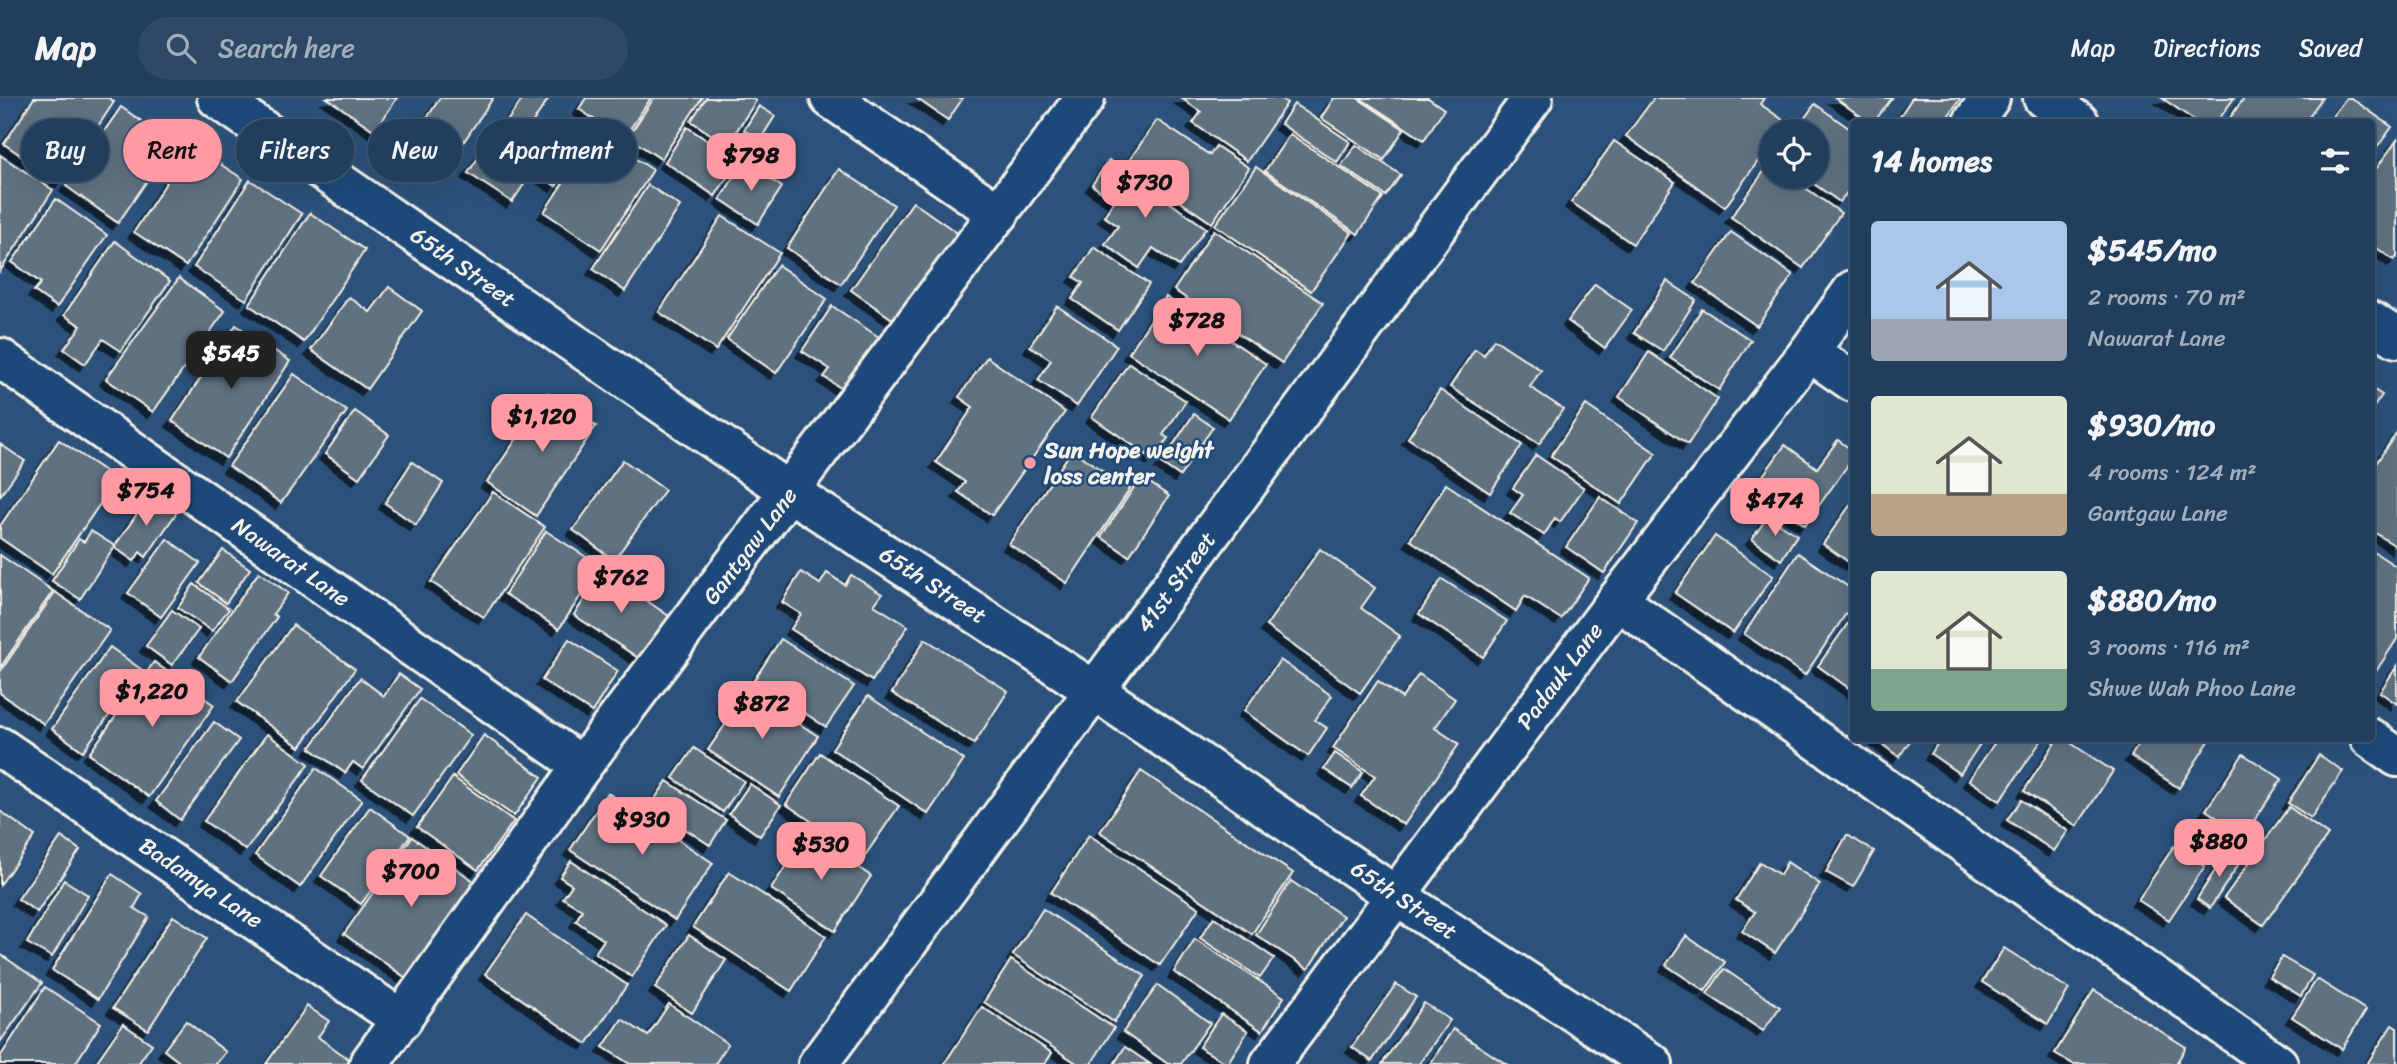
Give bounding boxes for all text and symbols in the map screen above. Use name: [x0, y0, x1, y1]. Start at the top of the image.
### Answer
search box: [138, 17, 628, 80]
text: Map: [35, 19, 96, 77]
text: Search here: [218, 25, 355, 71]
text: Map: [2071, 27, 2115, 69]
text: Directions: [2153, 27, 2261, 69]
text: Saved: [2299, 27, 2362, 69]
icon: search: [162, 29, 200, 67]
chip: Buy: [21, 119, 109, 182]
chip: Rent: [123, 119, 222, 182]
chip: Filters: [236, 119, 354, 182]
chip: New: [368, 119, 462, 182]
chip: Apartment: [476, 119, 637, 182]
map controls: [1759, 119, 1829, 189]
button: locate: [1759, 119, 1829, 189]
pin: $798: [710, 134, 792, 193]
text: 14 homes: [1871, 134, 1992, 188]
text: $798: [723, 135, 779, 176]
icon: filters: [2316, 142, 2354, 180]
pin: $730: [1104, 160, 1186, 220]
text: $730: [1117, 162, 1173, 203]
street label: 65th Street: [401, 215, 525, 319]
text: $545/mo: [2088, 223, 2217, 277]
icon: home: [1927, 249, 2011, 333]
text: 2 rooms · 70 m²: [2088, 277, 2246, 318]
pin: $728: [1156, 299, 1238, 358]
text: $728: [1169, 300, 1225, 341]
text: Nawarat Lane: [2088, 318, 2226, 359]
pin: $545: [190, 331, 272, 391]
text: $545: [202, 333, 260, 374]
pin: $1,120: [485, 394, 599, 454]
text: $1,120: [507, 396, 577, 437]
text: $930/mo: [2088, 398, 2215, 452]
icon: home: [1927, 424, 2011, 508]
place label: Sun Hope weight loss center: [1043, 430, 1215, 497]
text: 4 rooms · 124 m²: [2088, 452, 2257, 493]
marker: Sun Hope weight loss center: [1022, 455, 1038, 471]
pin: $754: [105, 468, 187, 528]
text: $754: [117, 470, 175, 511]
street label: Gantgaw Lane: [692, 478, 809, 614]
pin: $474: [1734, 478, 1816, 538]
text: $474: [1746, 480, 1804, 521]
text: Gantgaw Lane: [2088, 493, 2228, 534]
street label: Nawarat Lane: [223, 506, 359, 618]
street label: 41st Street: [1125, 522, 1227, 642]
street label: 65th Street: [871, 535, 995, 635]
pin: $762: [580, 556, 662, 615]
text: $762: [594, 557, 648, 598]
text: $880/mo: [2088, 573, 2217, 627]
icon: home: [1927, 599, 2011, 683]
street label: Padauk Lane: [1506, 613, 1614, 739]
text: 3 rooms · 116 m²: [2088, 627, 2250, 668]
text: Shwe Wah Phoo Lane: [2088, 668, 2296, 709]
pin: $1,220: [95, 670, 209, 729]
text: $1,220: [116, 671, 188, 712]
pin: $872: [721, 682, 803, 741]
text: $872: [734, 683, 790, 724]
pin: $930: [601, 798, 683, 857]
text: $930: [614, 799, 670, 840]
pin: $880: [2178, 820, 2260, 879]
text: $880: [2190, 821, 2248, 862]
pin: $530: [780, 822, 862, 882]
text: $530: [793, 824, 849, 865]
street label: Badamya Lane: [130, 826, 272, 940]
street label: 65th Street: [1342, 849, 1466, 951]
pin: $700: [370, 850, 452, 909]
text: $700: [382, 851, 440, 892]

